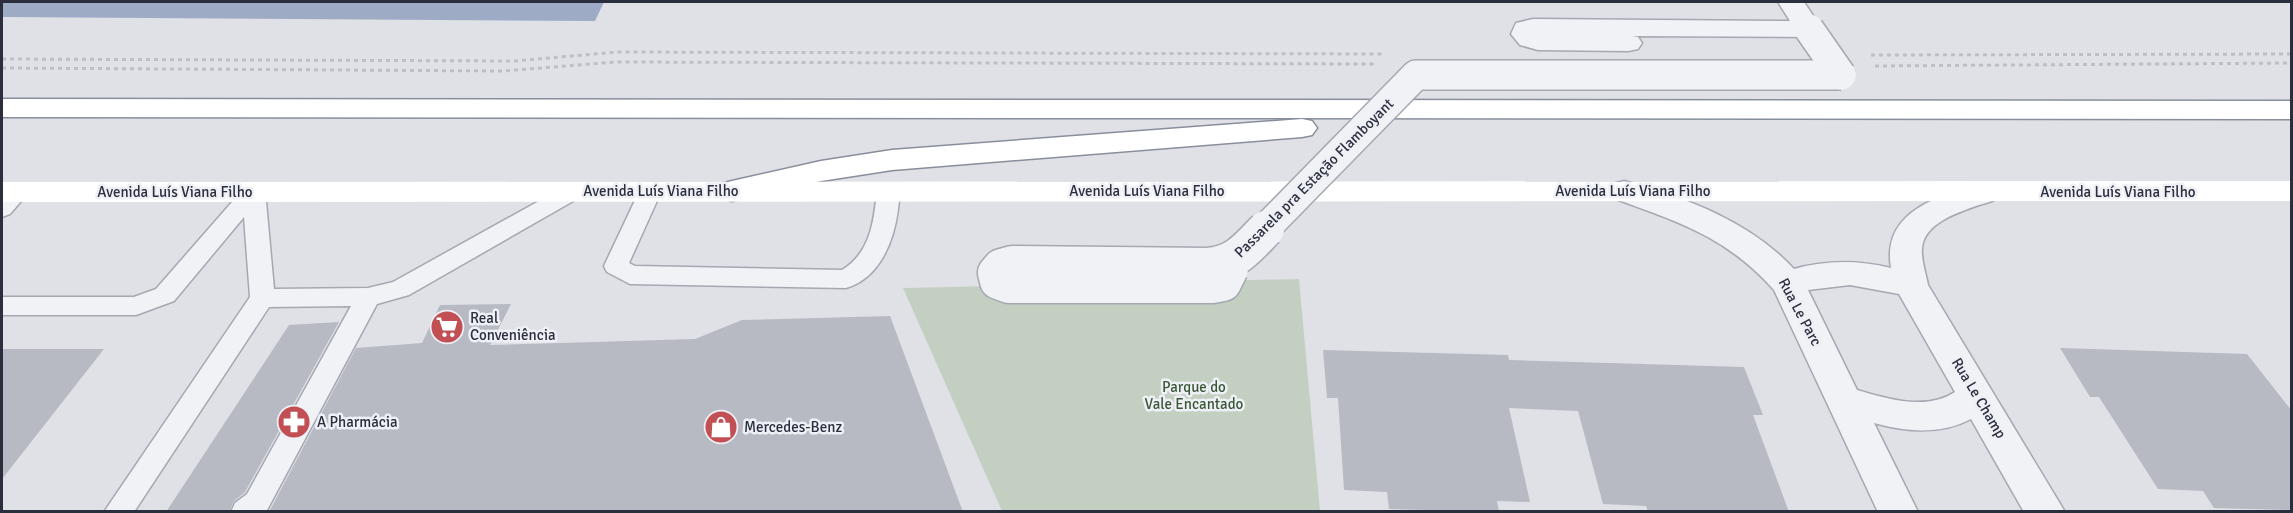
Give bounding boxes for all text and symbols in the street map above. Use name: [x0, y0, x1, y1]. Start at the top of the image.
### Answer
street label: Passarela pra Estação Flamboyant: [1231, 95, 1397, 261]
street label: Avenida Luís Viana Filho: [583, 182, 739, 200]
street label: Avenida Luís Viana Filho: [1069, 182, 1225, 200]
street label: Avenida Luís Viana Filho: [1555, 182, 1711, 200]
street label: Avenida Luís Viana Filho: [97, 183, 253, 201]
street label: Avenida Luís Viana Filho: [2040, 183, 2196, 201]
street label: Rua Le Parc: [1775, 275, 1825, 349]
supermarket icon: Real Conveniência: [429, 309, 465, 345]
place label: Real Conveniência: [470, 309, 556, 344]
street label: Rua Le Champ: [1948, 354, 2010, 442]
park label: Parque do Vale Encantado: [1145, 378, 1244, 413]
pharmacy icon: A Pharmácia: [276, 404, 312, 440]
shop icon: Mercedes-Benz: [703, 409, 739, 445]
place label: A Pharmácia: [317, 413, 398, 431]
place label: Mercedes-Benz: [744, 418, 842, 436]

